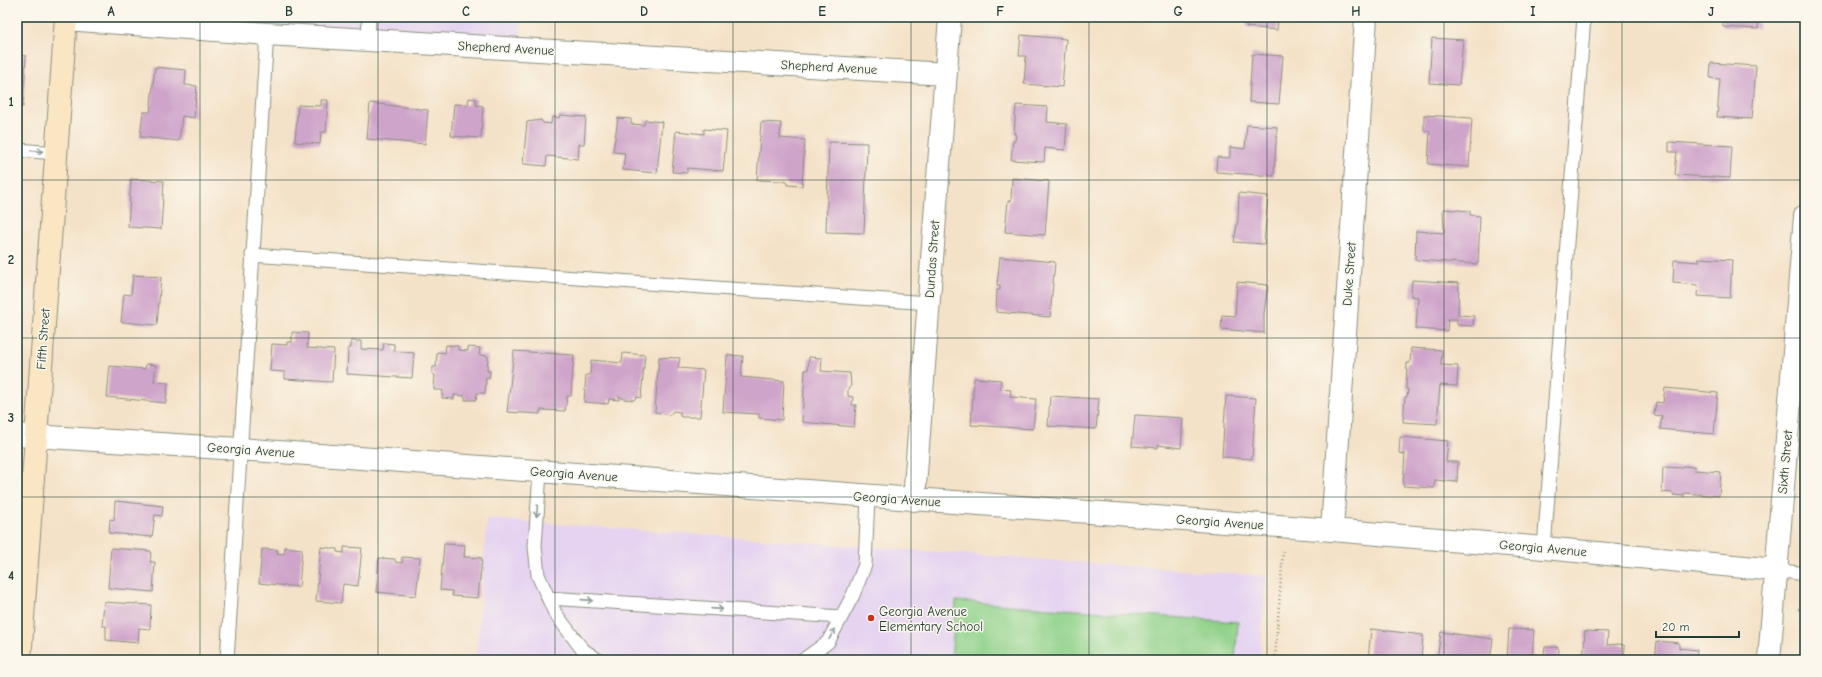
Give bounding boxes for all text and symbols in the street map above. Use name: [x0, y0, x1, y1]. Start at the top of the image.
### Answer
text: A: [107, 4, 115, 19]
text: B: [285, 4, 293, 19]
text: C: [462, 4, 470, 19]
text: D: [640, 4, 648, 19]
text: E: [818, 4, 826, 19]
text: F: [996, 4, 1004, 19]
text: G: [1173, 4, 1183, 19]
text: H: [1351, 4, 1361, 19]
text: I: [1530, 4, 1536, 19]
text: J: [1708, 4, 1714, 19]
street label: Shepherd Avenue: [457, 38, 555, 58]
street label: Shepherd Avenue: [780, 57, 878, 77]
text: 1: [8, 94, 14, 109]
one-way arrow: [30, 148, 43, 155]
street label: Dundas Street: [922, 218, 942, 298]
street label: Duke Street: [1339, 240, 1359, 307]
text: 2: [8, 252, 14, 267]
street label: Fifth Street: [33, 306, 53, 370]
text: 3: [8, 410, 14, 425]
street label: Sixth Street: [1775, 428, 1795, 494]
street label: Georgia Avenue: [207, 439, 296, 461]
street label: Georgia Avenue: [530, 463, 619, 485]
street label: Georgia Avenue: [853, 488, 942, 510]
one-way arrow: [534, 504, 541, 517]
street label: Georgia Avenue: [1176, 511, 1265, 533]
street label: Georgia Avenue: [1499, 537, 1588, 559]
text: 4: [8, 568, 14, 583]
one-way arrow: [580, 597, 593, 604]
place label: Georgia Avenue Elementary School: [879, 604, 983, 634]
one-way arrow: [710, 605, 723, 612]
marker: Georgia Avenue Elementary School: [866, 613, 876, 623]
scale bar: [1656, 613, 1739, 639]
text: 20 m: [1662, 620, 1690, 634]
one-way arrow: [828, 628, 836, 640]

